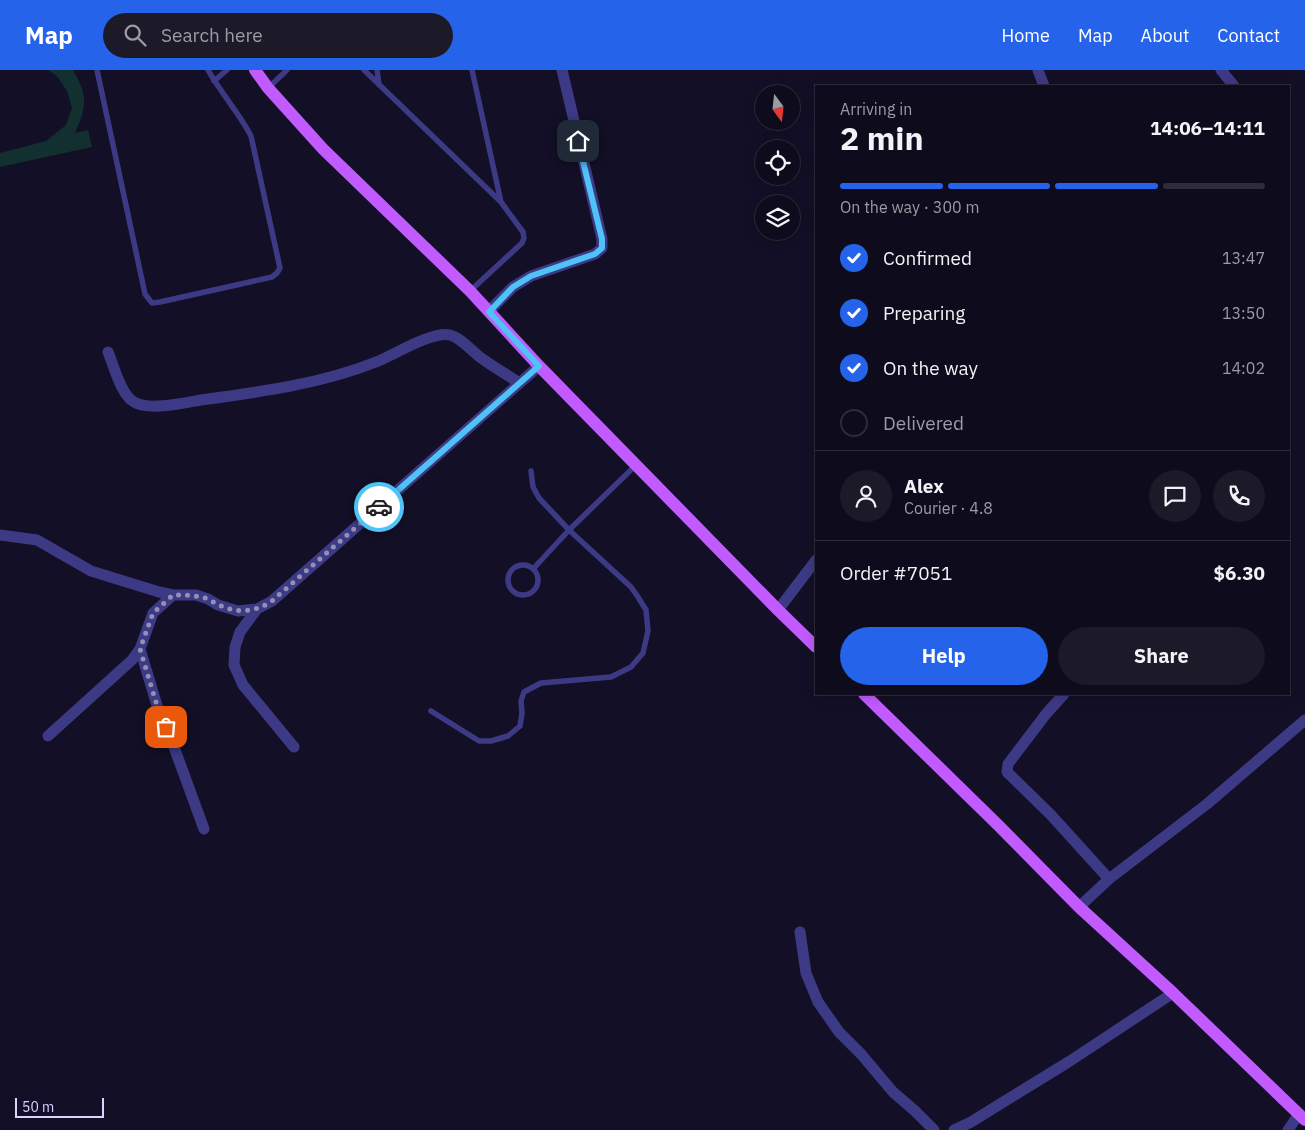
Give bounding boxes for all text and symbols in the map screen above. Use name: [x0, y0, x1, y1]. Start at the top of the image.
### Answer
search box: [103, 13, 453, 58]
text: Map: [25, 19, 73, 51]
icon: search: [121, 21, 149, 49]
text: Search here: [161, 23, 263, 47]
text: Home: [1002, 24, 1050, 47]
text: Map: [1078, 24, 1113, 47]
text: About: [1141, 24, 1189, 47]
text: Contact: [1217, 24, 1280, 47]
north arrow: [755, 85, 800, 130]
map controls: [755, 85, 800, 240]
text: Arriving in: [840, 99, 912, 119]
text: 14:06–14:11: [1150, 116, 1265, 140]
text: 2 min: [840, 117, 924, 159]
pin: [557, 120, 599, 162]
icon: home: [564, 127, 592, 155]
button: locate: [755, 140, 800, 185]
button: layers: [755, 195, 800, 240]
text: On the way · 300 m: [840, 197, 979, 217]
icon: check: [840, 244, 868, 272]
text: Confirmed: [883, 246, 972, 270]
text: 13:47: [1222, 248, 1265, 268]
icon: check: [840, 299, 868, 327]
text: Preparing: [883, 301, 965, 325]
text: 13:50: [1222, 303, 1265, 323]
icon: check: [840, 354, 868, 382]
text: On the way: [883, 356, 978, 380]
text: 14:02: [1222, 358, 1265, 378]
text: Delivered: [883, 411, 964, 435]
button: person: [840, 470, 892, 522]
button: chat: [1149, 470, 1201, 522]
button: phone: [1213, 470, 1265, 522]
text: Alex: [904, 474, 944, 498]
courier: [354, 482, 404, 532]
icon: car: [365, 493, 393, 521]
text: Courier · 4.8: [904, 498, 993, 518]
text: Order #7051: [840, 561, 952, 585]
text: $6.30: [1213, 561, 1265, 585]
button: Help: [840, 627, 1048, 685]
button: Share: [1058, 627, 1265, 685]
pin: [145, 706, 187, 748]
icon: bag: [152, 713, 180, 741]
scale bar: [15, 1095, 104, 1118]
text: 50 m: [22, 1098, 54, 1116]

